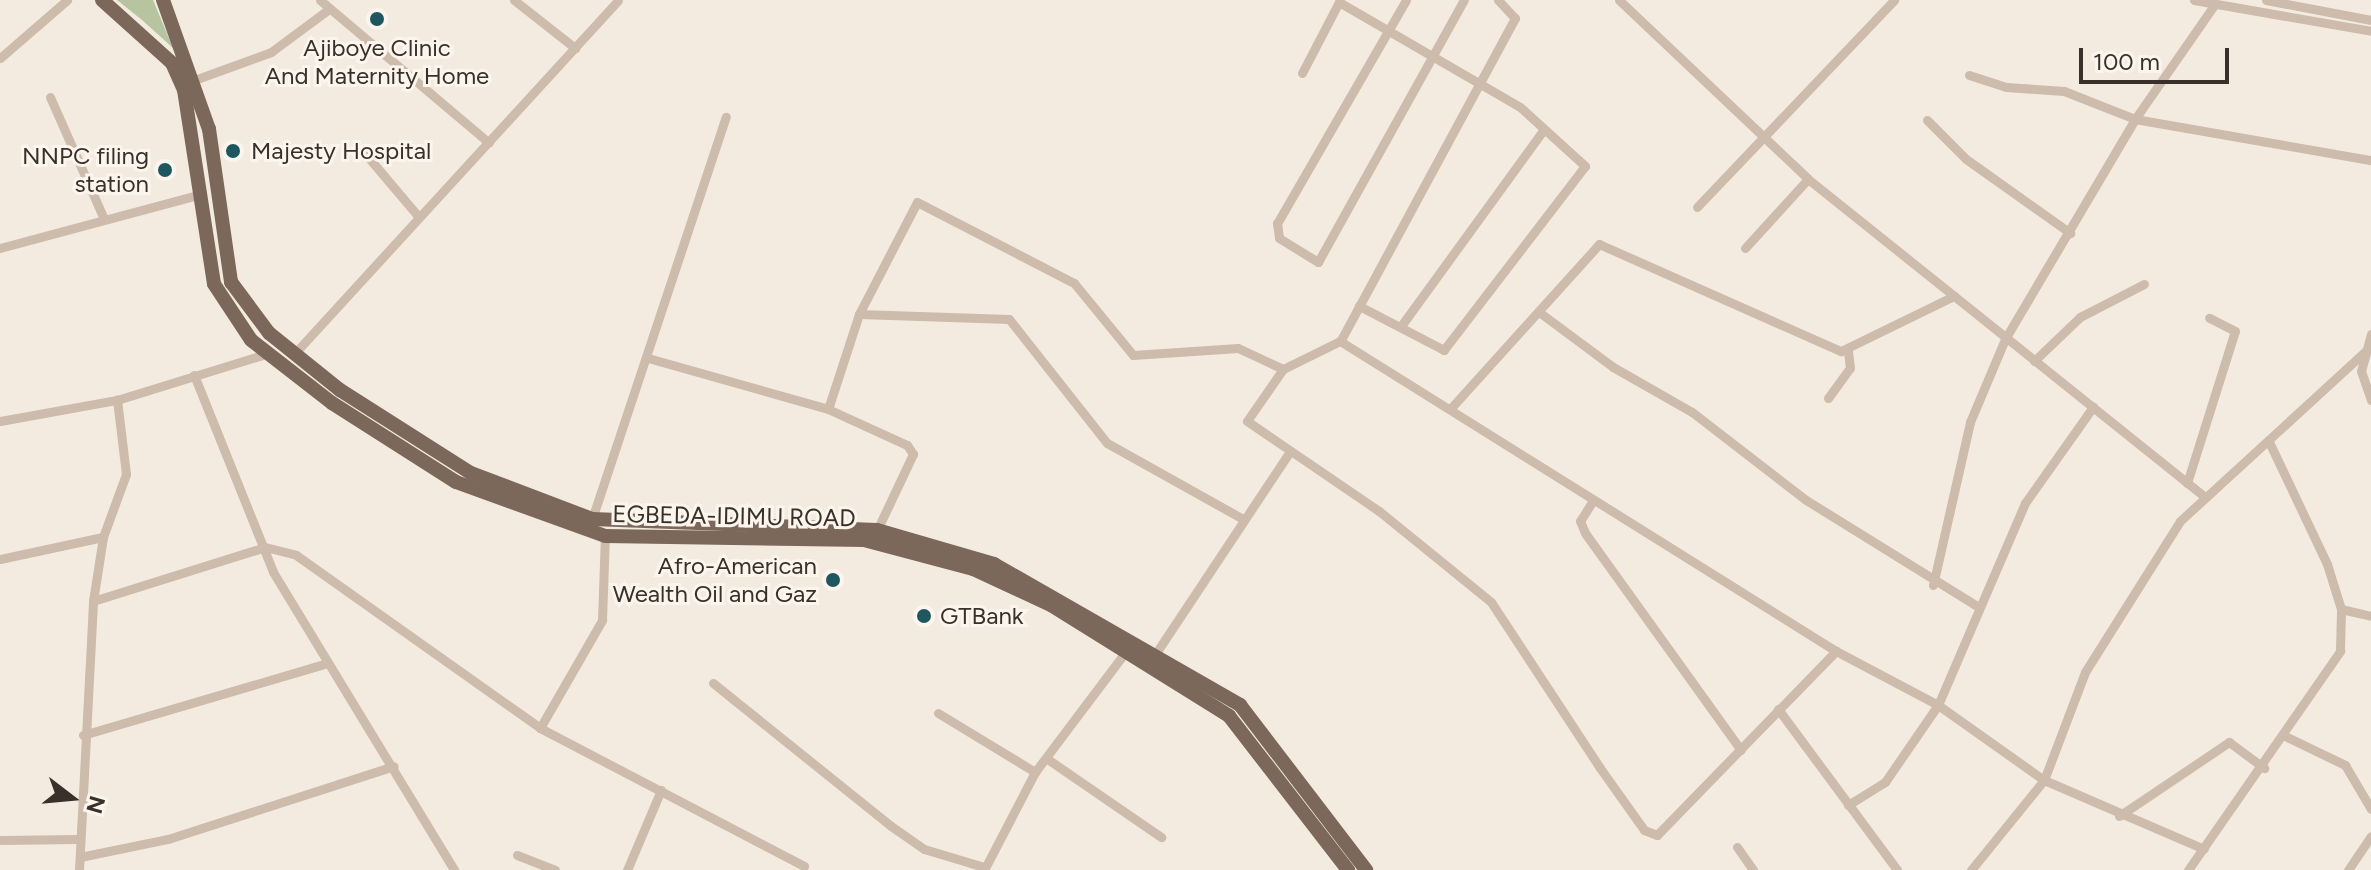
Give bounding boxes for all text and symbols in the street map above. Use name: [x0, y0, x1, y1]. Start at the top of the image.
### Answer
marker: Ajiboye Clinic And Maternity Home: [366, 8, 388, 30]
scale bar: [2083, 32, 2233, 82]
place label: Ajiboye Clinic And Maternity Home: [265, 34, 489, 90]
text: 100 m: [2093, 47, 2160, 76]
place label: Majesty Hospital: [251, 137, 431, 165]
marker: Majesty Hospital: [222, 140, 244, 162]
place label: NNPC filing station: [22, 142, 149, 198]
marker: NNPC filing station: [156, 161, 174, 179]
street label: EGBEDA-IDIMU ROAD: [612, 499, 856, 533]
place label: Afro-American Wealth Oil and Gaz: [613, 552, 817, 608]
marker: Afro-American Wealth Oil and Gaz: [824, 571, 842, 589]
place label: GTBank: [940, 602, 1023, 630]
marker: GTBank: [915, 607, 933, 625]
north arrow: [32, 758, 112, 838]
text: N: [80, 793, 111, 817]

